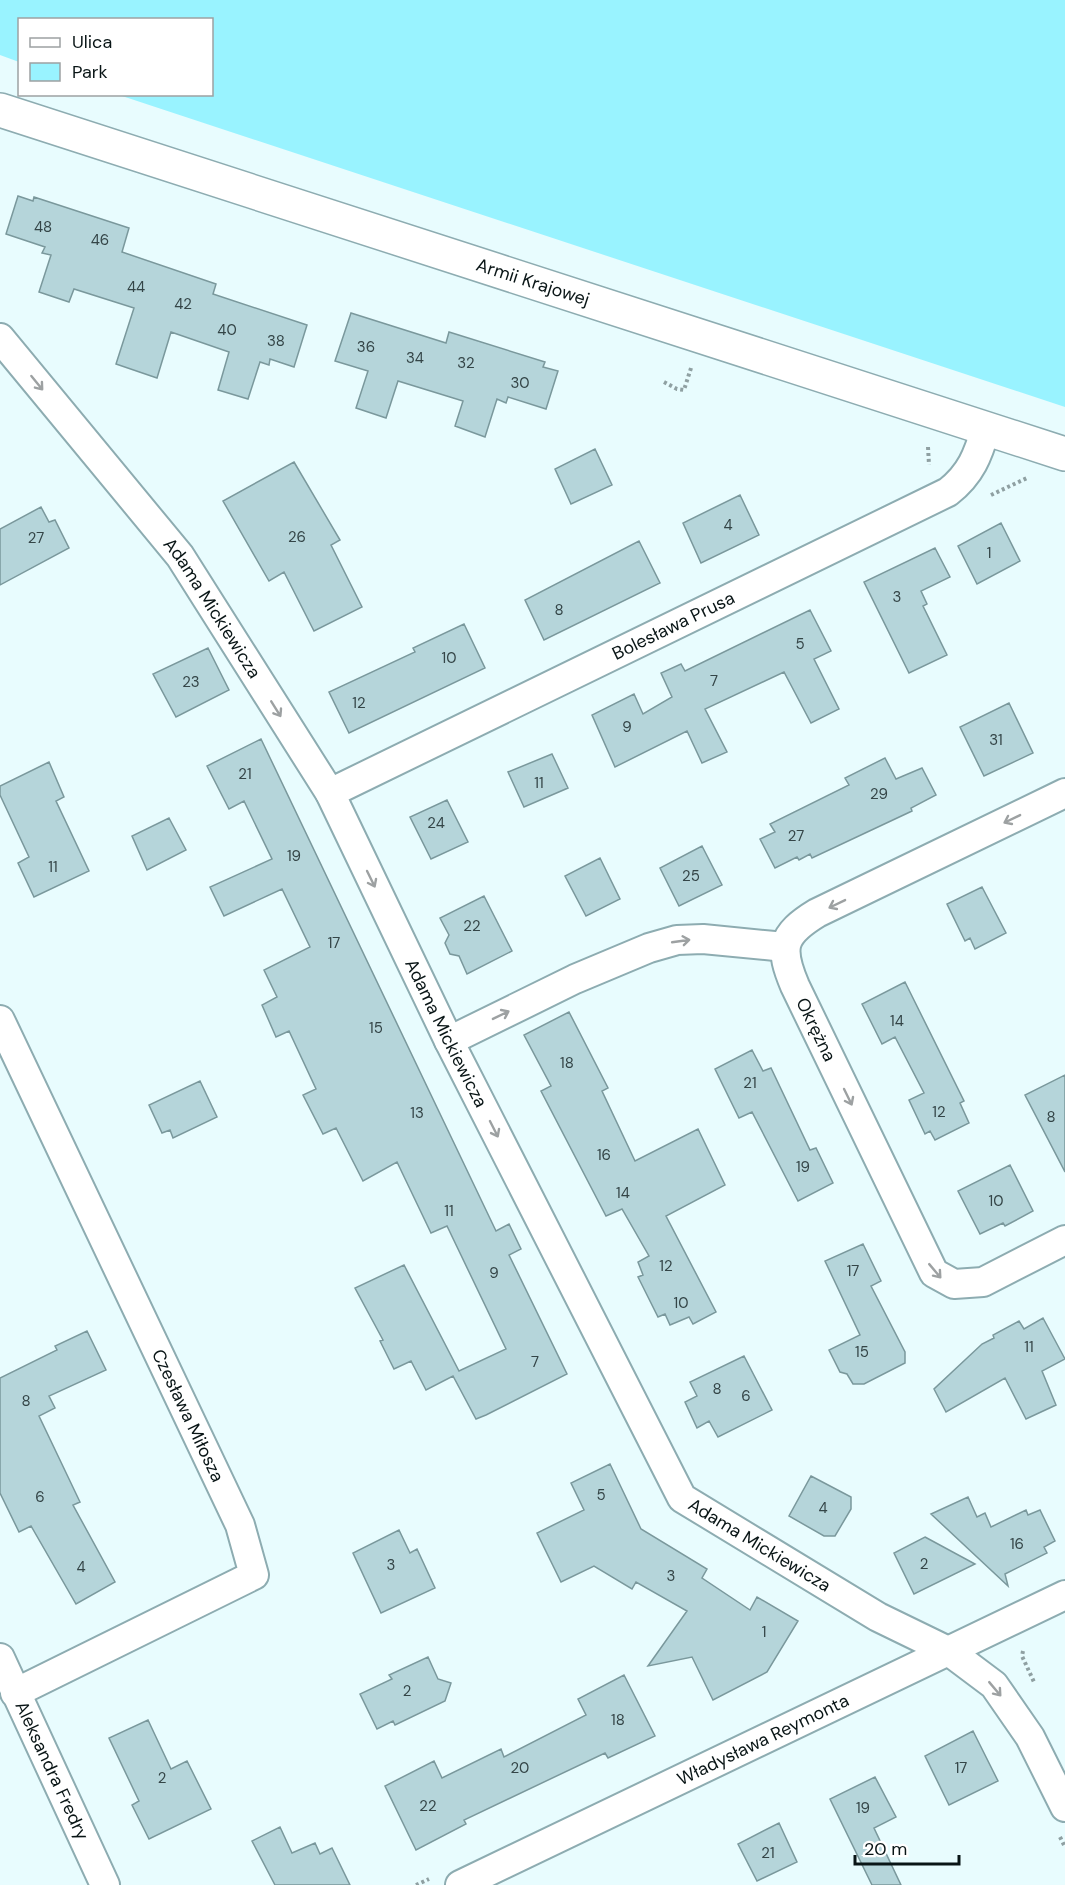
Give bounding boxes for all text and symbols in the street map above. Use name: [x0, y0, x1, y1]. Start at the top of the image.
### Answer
legend: [18, 18, 213, 96]
text: Ulica: [72, 30, 112, 54]
text: Park: [72, 60, 108, 84]
house number: 48: [34, 217, 52, 237]
house number: 46: [91, 230, 109, 250]
street label: Armii Krajowej: [473, 253, 593, 312]
house number: 44: [127, 277, 145, 297]
house number: 42: [174, 294, 192, 314]
house number: 40: [217, 320, 237, 340]
house number: 38: [267, 331, 285, 351]
house number: 36: [357, 337, 375, 357]
house number: 34: [406, 348, 424, 368]
house number: 32: [457, 353, 475, 373]
house number: 30: [510, 373, 530, 393]
one-way arrow: [30, 375, 44, 390]
house number: 4: [723, 515, 733, 535]
house number: 26: [288, 527, 306, 547]
house number: 27: [28, 528, 44, 548]
street label: Adama Mickiewicza: [158, 533, 266, 683]
house number: 1: [987, 543, 991, 563]
street label: Bolesława Prusa: [608, 586, 739, 666]
house number: 3: [893, 587, 901, 607]
house number: 8: [554, 600, 564, 620]
house number: 5: [795, 634, 805, 654]
house number: 10: [442, 648, 456, 668]
house number: 7: [710, 671, 718, 691]
house number: 23: [182, 672, 200, 692]
house number: 12: [352, 693, 366, 713]
one-way arrow: [271, 700, 283, 717]
house number: 9: [622, 717, 632, 737]
house number: 31: [989, 730, 1003, 750]
house number: 21: [238, 764, 252, 784]
house number: 11: [534, 773, 544, 793]
house number: 29: [870, 784, 888, 804]
house number: 24: [427, 813, 445, 833]
one-way arrow: [1004, 813, 1022, 825]
house number: 27: [788, 826, 804, 846]
house number: 19: [287, 846, 301, 866]
house number: 11: [48, 857, 58, 877]
house number: 25: [682, 866, 700, 886]
one-way arrow: [366, 869, 378, 887]
one-way arrow: [828, 898, 846, 910]
house number: 22: [463, 916, 481, 936]
house number: 17: [328, 933, 340, 953]
one-way arrow: [670, 935, 690, 946]
street label: Adama Mickiewicza: [399, 955, 493, 1112]
street label: Okrężna: [790, 994, 842, 1065]
one-way arrow: [492, 1009, 510, 1021]
house number: 14: [890, 1011, 904, 1031]
house number: 15: [369, 1018, 383, 1038]
house number: 18: [560, 1053, 574, 1073]
house number: 21: [743, 1073, 757, 1093]
one-way arrow: [843, 1088, 855, 1106]
house number: 12: [932, 1102, 946, 1122]
house number: 13: [410, 1103, 424, 1123]
house number: 8: [1046, 1107, 1056, 1127]
one-way arrow: [489, 1120, 500, 1138]
house number: 16: [597, 1145, 611, 1165]
house number: 19: [796, 1157, 810, 1177]
house number: 14: [616, 1183, 630, 1203]
house number: 10: [989, 1191, 1003, 1211]
house number: 11: [444, 1201, 454, 1221]
house number: 12: [659, 1256, 673, 1276]
house number: 17: [847, 1261, 859, 1281]
house number: 9: [489, 1263, 499, 1283]
one-way arrow: [929, 1263, 942, 1279]
house number: 10: [674, 1293, 688, 1313]
house number: 11: [1024, 1337, 1034, 1357]
house number: 15: [855, 1342, 869, 1362]
street label: Czesława Miłosza: [146, 1345, 230, 1486]
house number: 7: [531, 1352, 539, 1372]
house number: 8: [712, 1379, 722, 1399]
house number: 6: [741, 1386, 751, 1406]
house number: 8: [21, 1391, 31, 1411]
house number: 5: [596, 1485, 606, 1505]
house number: 6: [35, 1487, 45, 1507]
street label: Adama Mickiewicza: [684, 1493, 835, 1598]
house number: 4: [818, 1498, 828, 1518]
house number: 16: [1010, 1534, 1024, 1554]
house number: 2: [920, 1554, 928, 1574]
house number: 3: [387, 1555, 395, 1575]
house number: 4: [76, 1557, 86, 1577]
house number: 3: [667, 1566, 675, 1586]
house number: 1: [762, 1622, 766, 1642]
house number: 2: [403, 1681, 411, 1701]
one-way arrow: [988, 1681, 1002, 1696]
street label: Władysława Reymonta: [673, 1688, 853, 1791]
street label: Aleksandra Fredry: [10, 1697, 95, 1844]
house number: 18: [611, 1710, 625, 1730]
house number: 20: [511, 1758, 529, 1778]
house number: 17: [955, 1758, 967, 1778]
house number: 2: [158, 1768, 166, 1788]
house number: 22: [419, 1796, 437, 1816]
house number: 19: [856, 1798, 870, 1818]
scale bar: [855, 1828, 958, 1866]
text: 20 m: [864, 1837, 907, 1861]
house number: 21: [761, 1843, 775, 1863]

